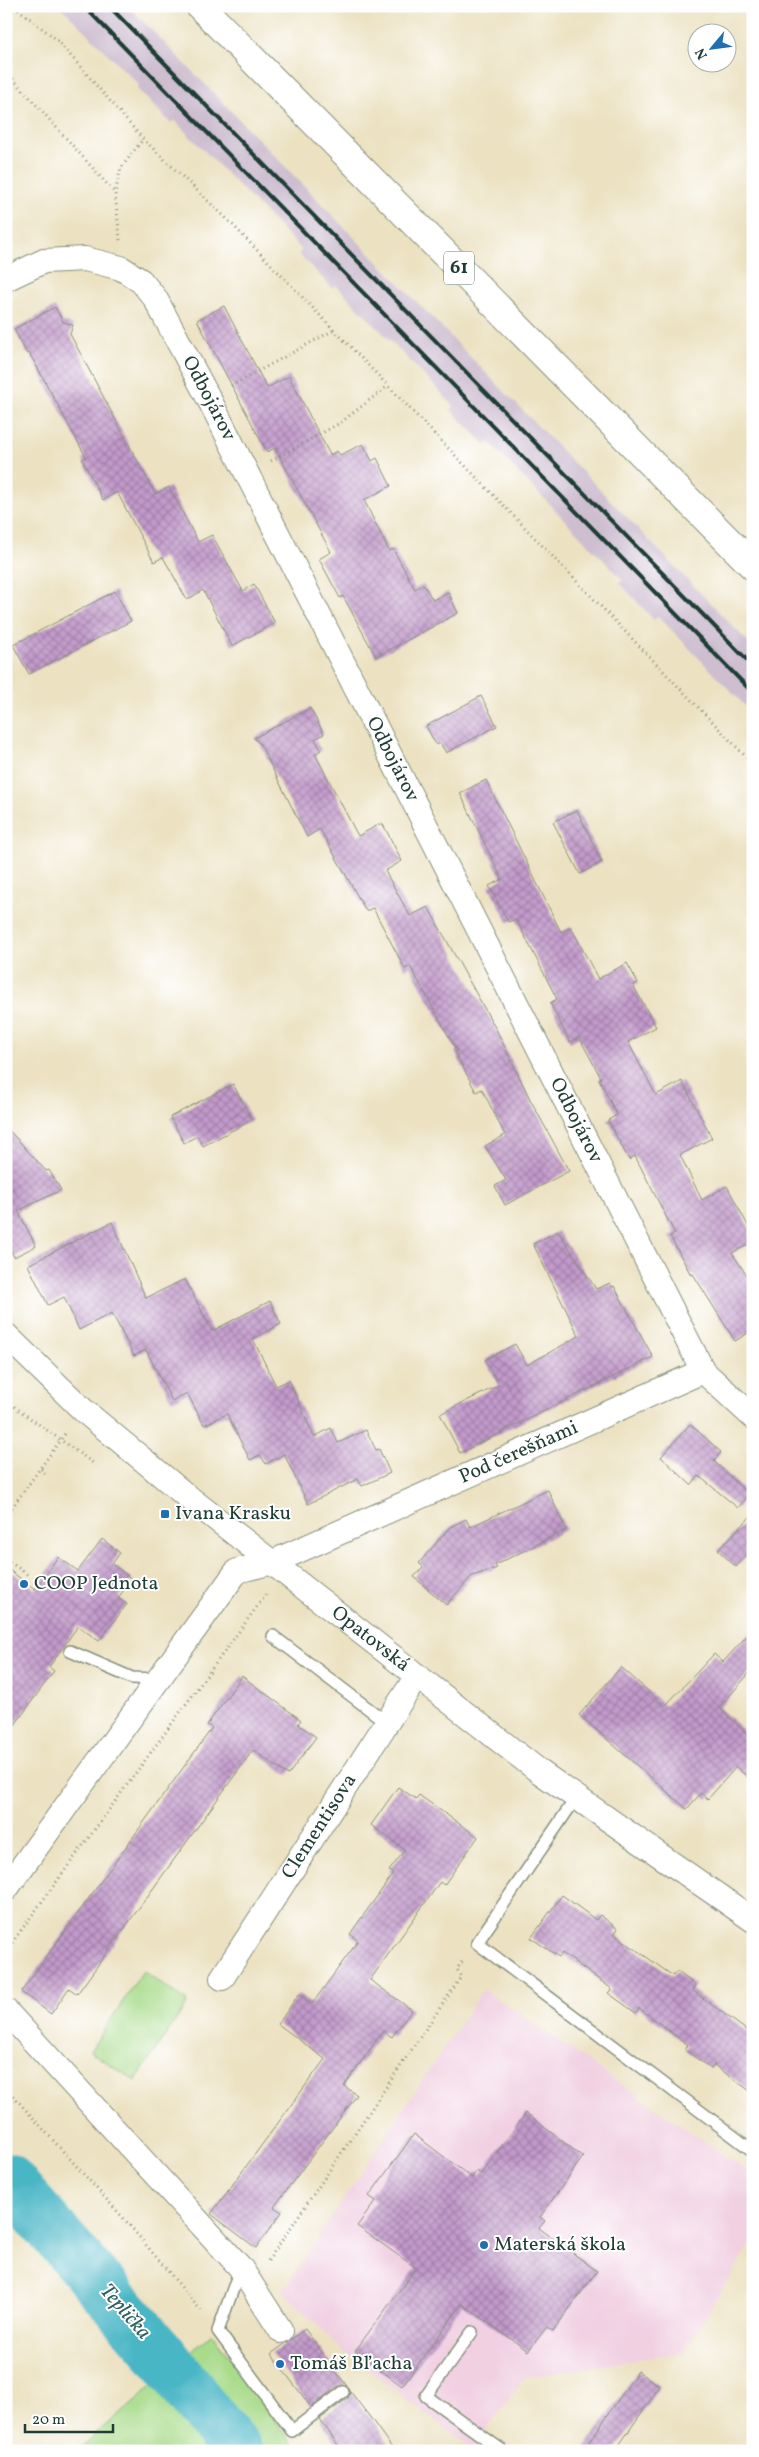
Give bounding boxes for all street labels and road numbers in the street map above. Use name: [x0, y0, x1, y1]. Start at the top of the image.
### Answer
road number: 61: [444, 252, 474, 284]
street label: Odbojárov: [175, 351, 242, 446]
street label: Odbojárov: [359, 712, 426, 807]
street label: Odbojárov: [542, 1073, 609, 1169]
street label: Pod čerešňami: [455, 1414, 583, 1492]
street label: Opatovská: [325, 1600, 415, 1679]
street label: Clementisova: [275, 1769, 364, 1885]

